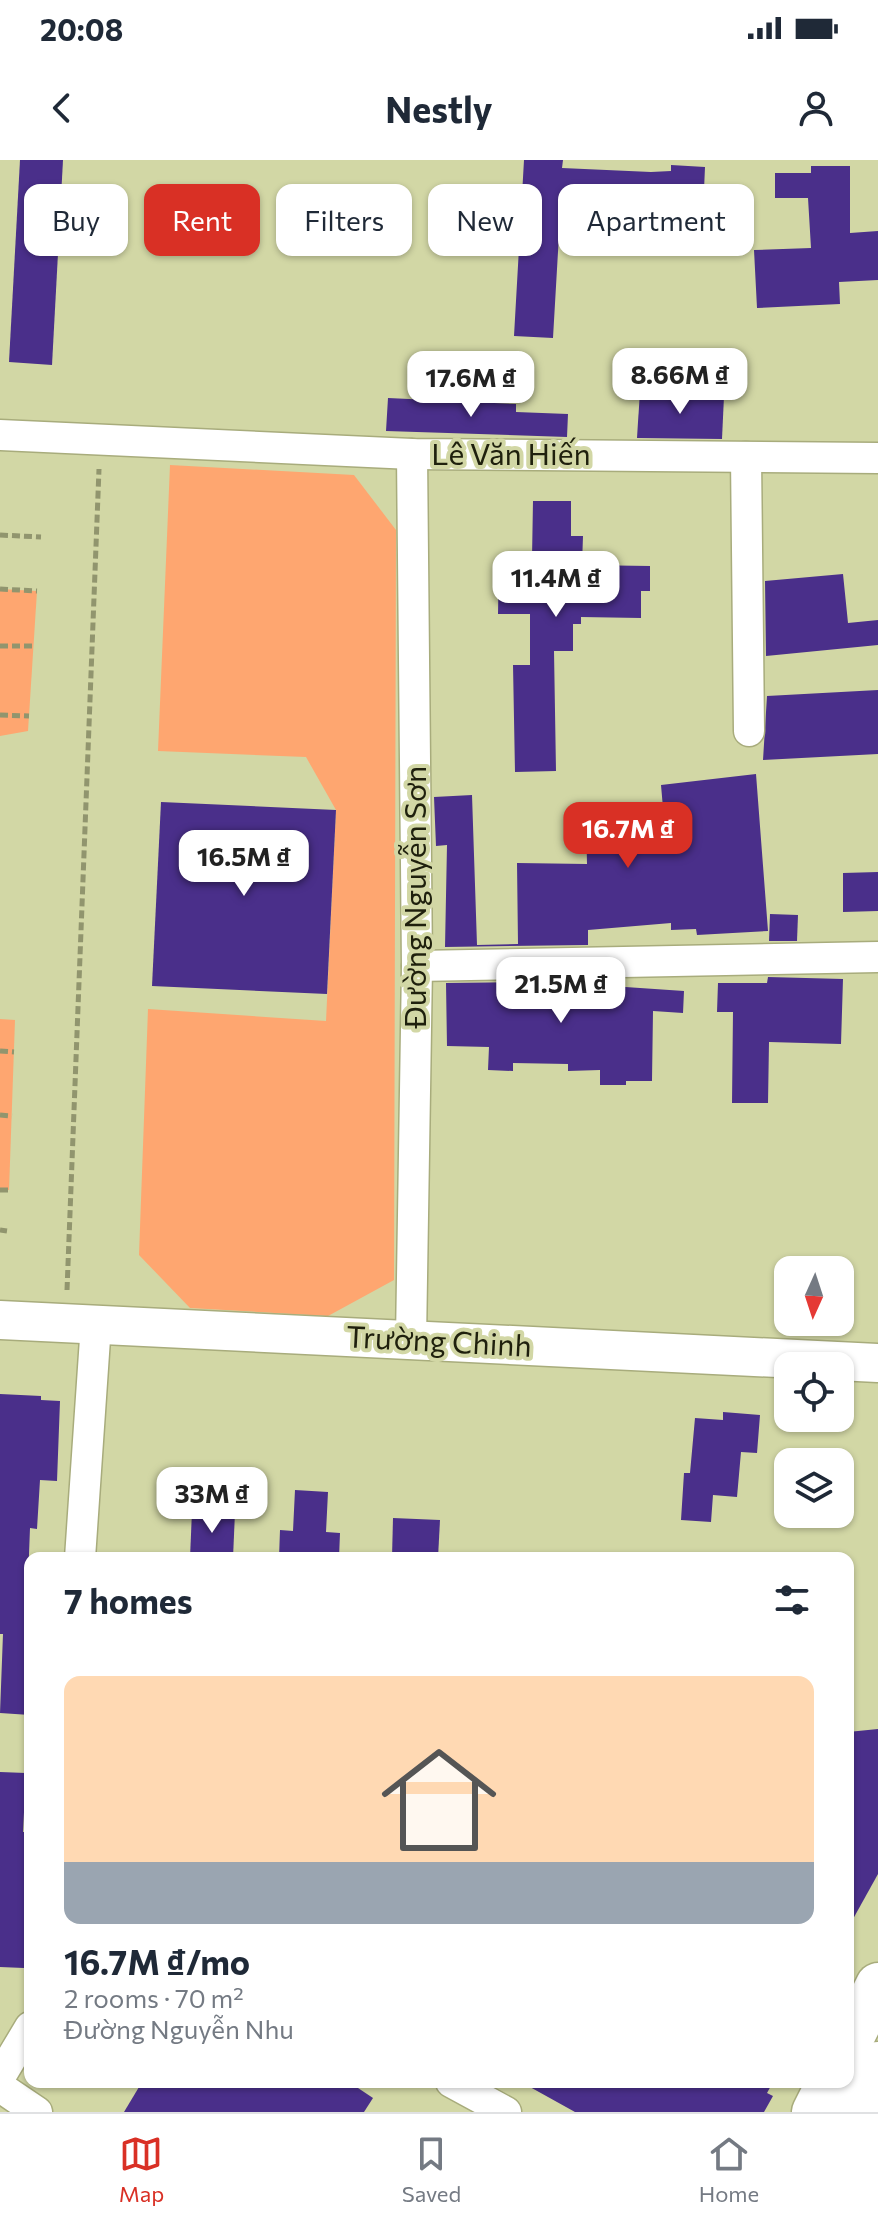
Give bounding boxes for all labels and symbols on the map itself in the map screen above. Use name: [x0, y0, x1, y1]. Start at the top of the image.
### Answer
pin: 8.66M ₫: [606, 348, 754, 416]
pin: 17.6M ₫: [397, 351, 545, 419]
street label: Lê Văn Hiến: [431, 434, 591, 471]
pin: 11.4M ₫: [482, 551, 630, 619]
street label: Đường Nguyễn Sơn: [395, 766, 432, 1029]
pin: 16.7M ₫: [554, 802, 702, 870]
pin: 16.5M ₫: [170, 830, 318, 898]
pin: 21.5M ₫: [487, 957, 635, 1025]
north arrow: [774, 1256, 854, 1336]
street label: Trường Chinh: [345, 1316, 533, 1363]
pin: 33M ₫: [156, 1467, 268, 1535]

